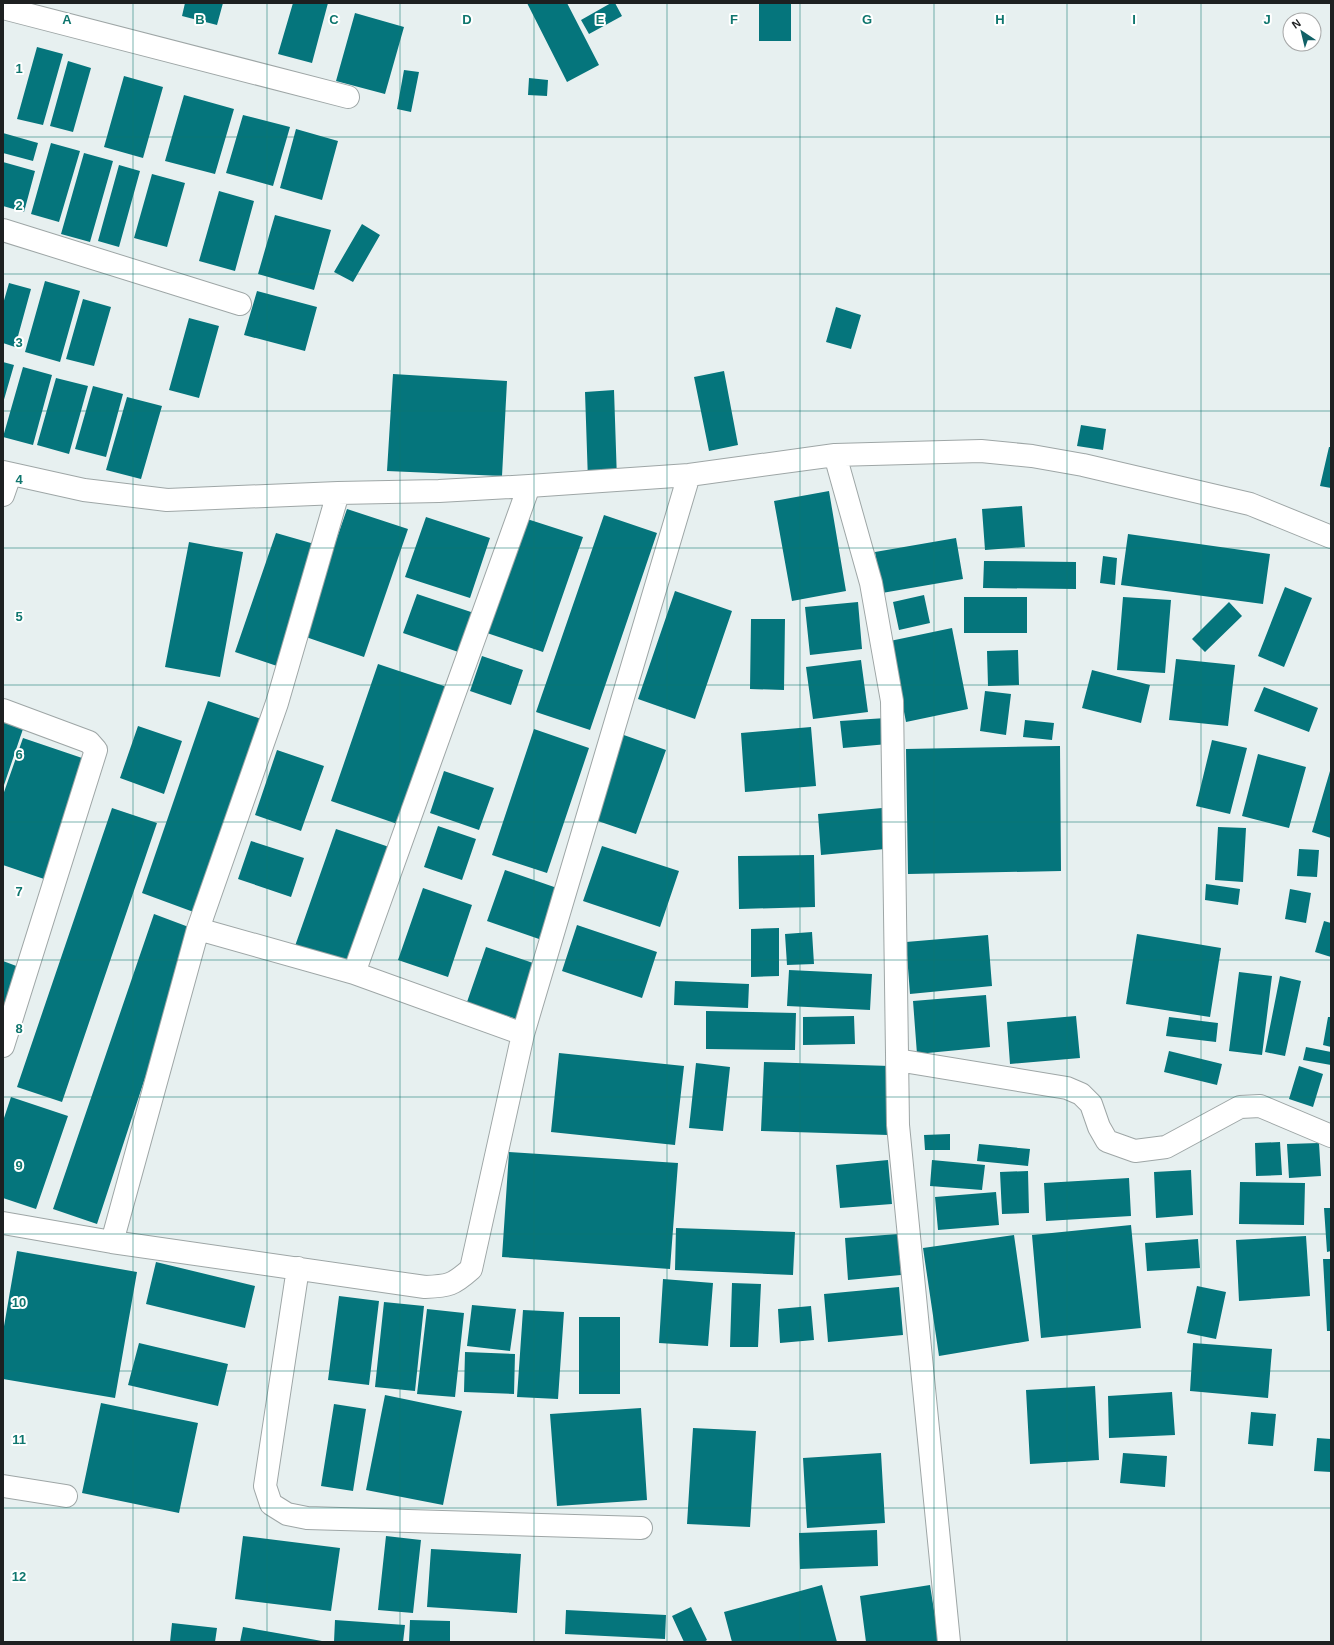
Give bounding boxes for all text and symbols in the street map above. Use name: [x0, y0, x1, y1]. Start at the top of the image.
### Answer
text: A: [62, 12, 72, 27]
text: B: [195, 12, 205, 27]
text: C: [329, 12, 339, 27]
text: D: [462, 12, 472, 27]
text: E: [596, 12, 605, 27]
text: F: [730, 12, 738, 27]
text: G: [862, 12, 872, 27]
text: H: [995, 12, 1005, 27]
text: I: [1132, 12, 1136, 27]
text: J: [1263, 12, 1271, 27]
north arrow: [1282, 12, 1322, 52]
text: N: [1290, 17, 1303, 31]
text: 1: [15, 61, 23, 76]
text: 2: [15, 198, 23, 213]
text: 3: [15, 335, 23, 350]
text: 4: [15, 472, 23, 487]
text: 5: [15, 609, 23, 624]
text: 6: [15, 747, 23, 762]
text: 7: [15, 884, 23, 899]
text: 8: [15, 1021, 23, 1036]
text: 9: [15, 1158, 23, 1173]
text: 10: [12, 1295, 26, 1310]
text: 11: [12, 1432, 26, 1447]
text: 12: [12, 1569, 26, 1584]

